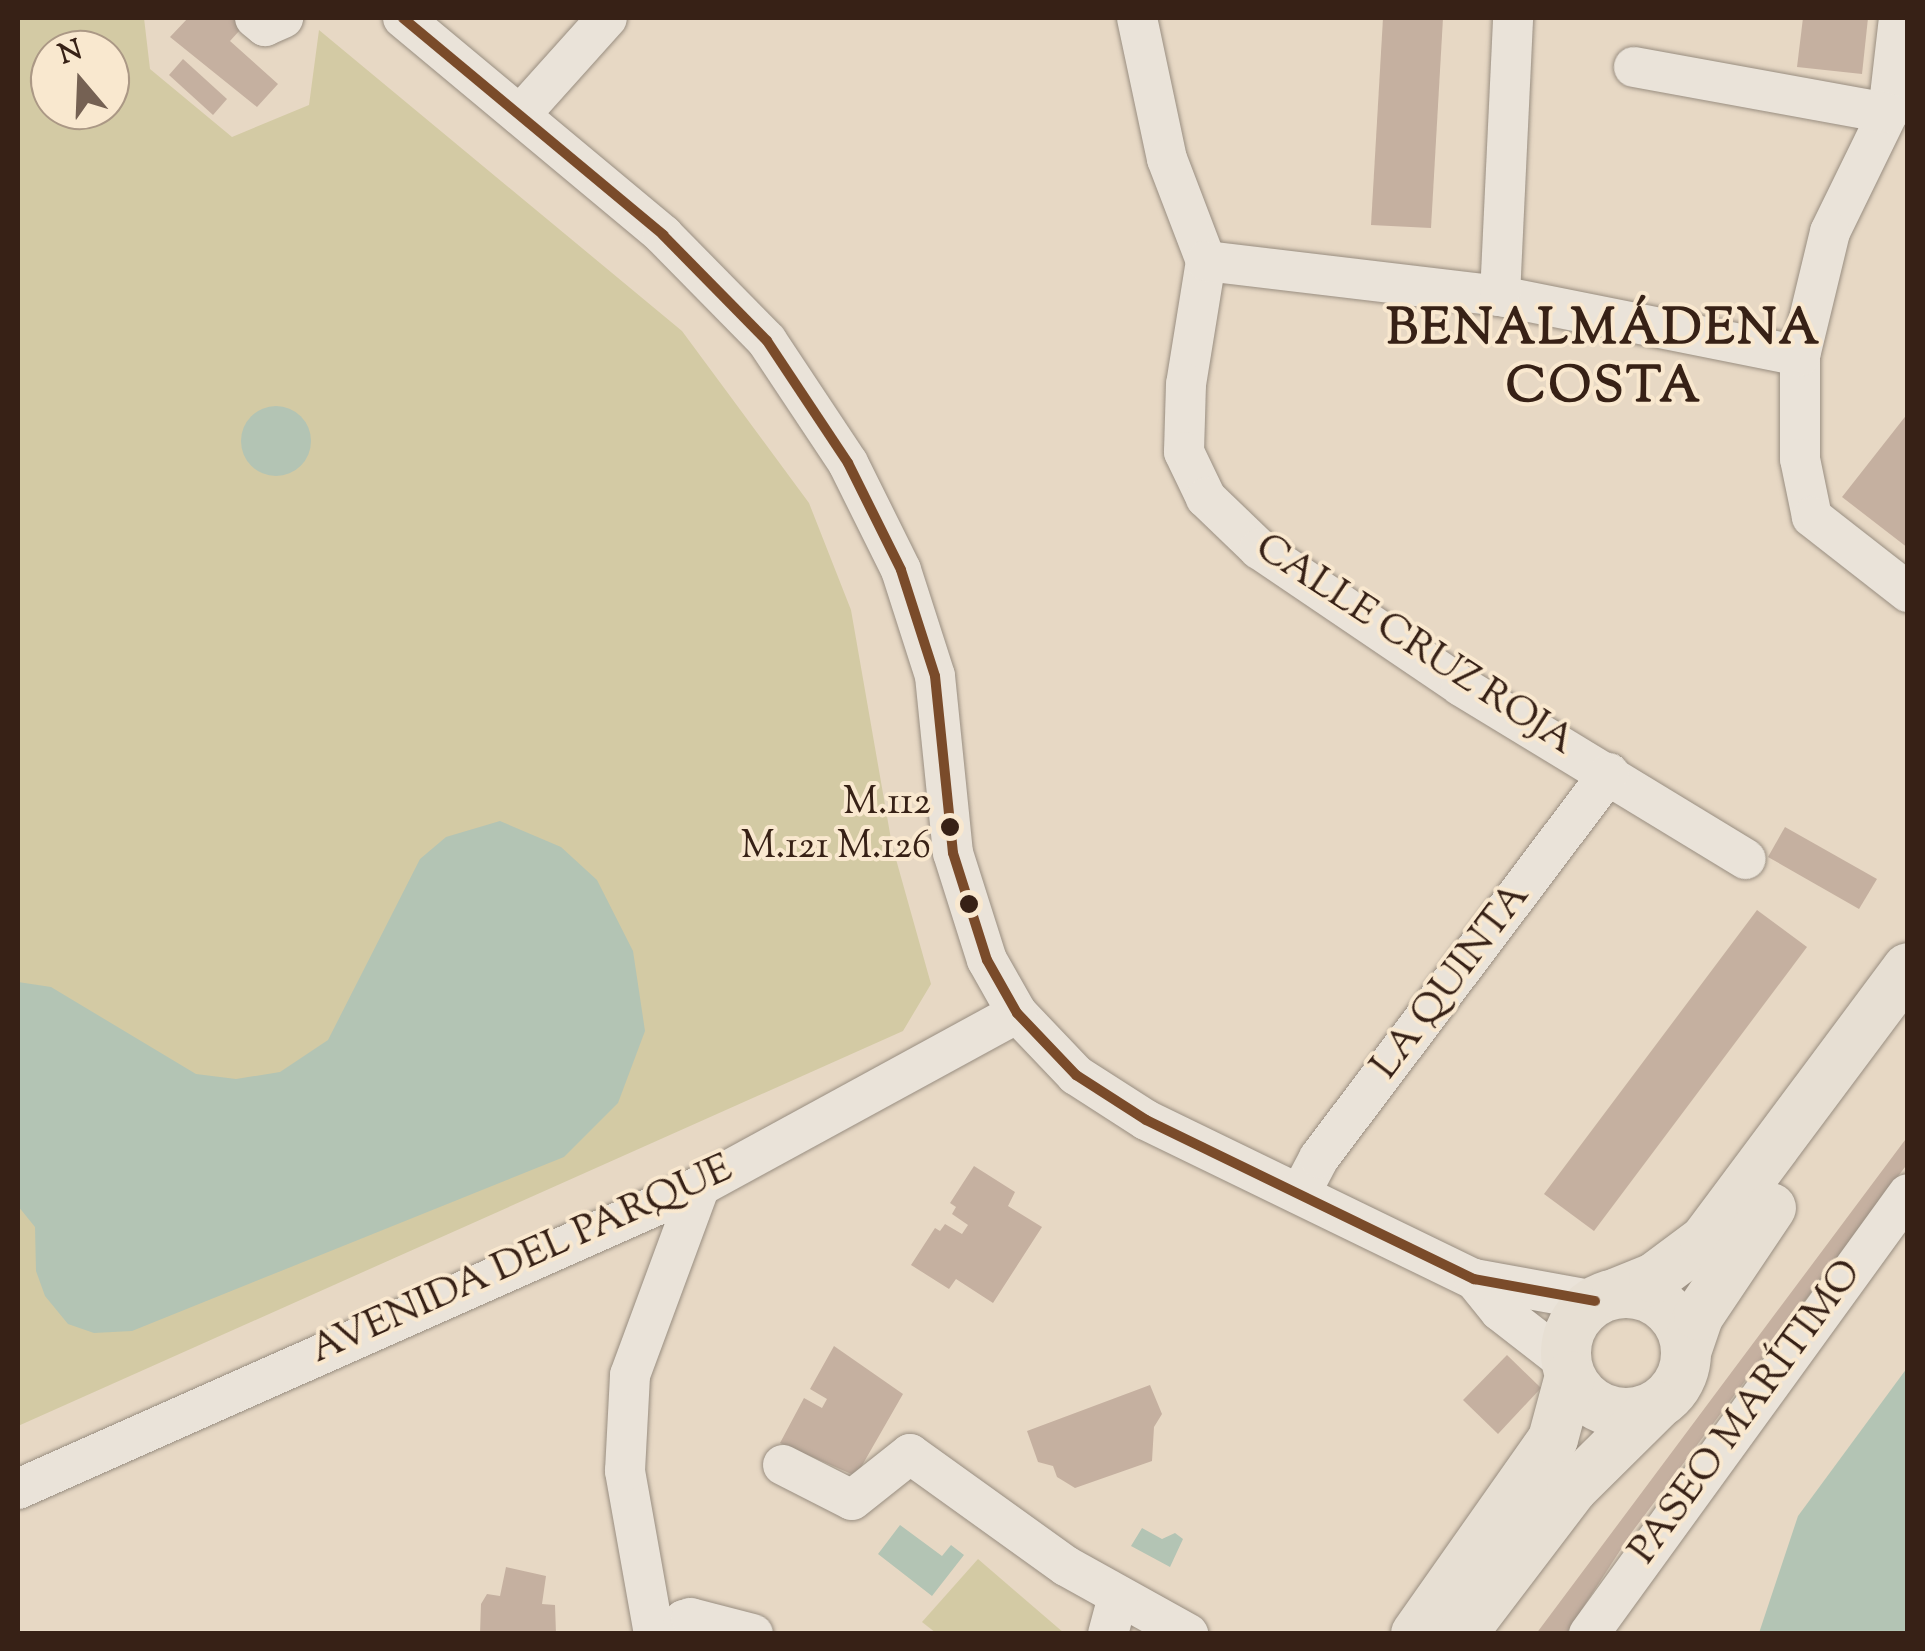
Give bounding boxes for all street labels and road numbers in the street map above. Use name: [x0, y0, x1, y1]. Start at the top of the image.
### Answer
street label: CALLE CRUZ ROJA: [1245, 525, 1583, 767]
street label: LA QUINTA: [1363, 874, 1541, 1090]
street label: AVENIDA DEL PARQUE: [304, 1146, 740, 1376]
street label: PASEO MARÍTIMO: [1621, 1252, 1873, 1574]

